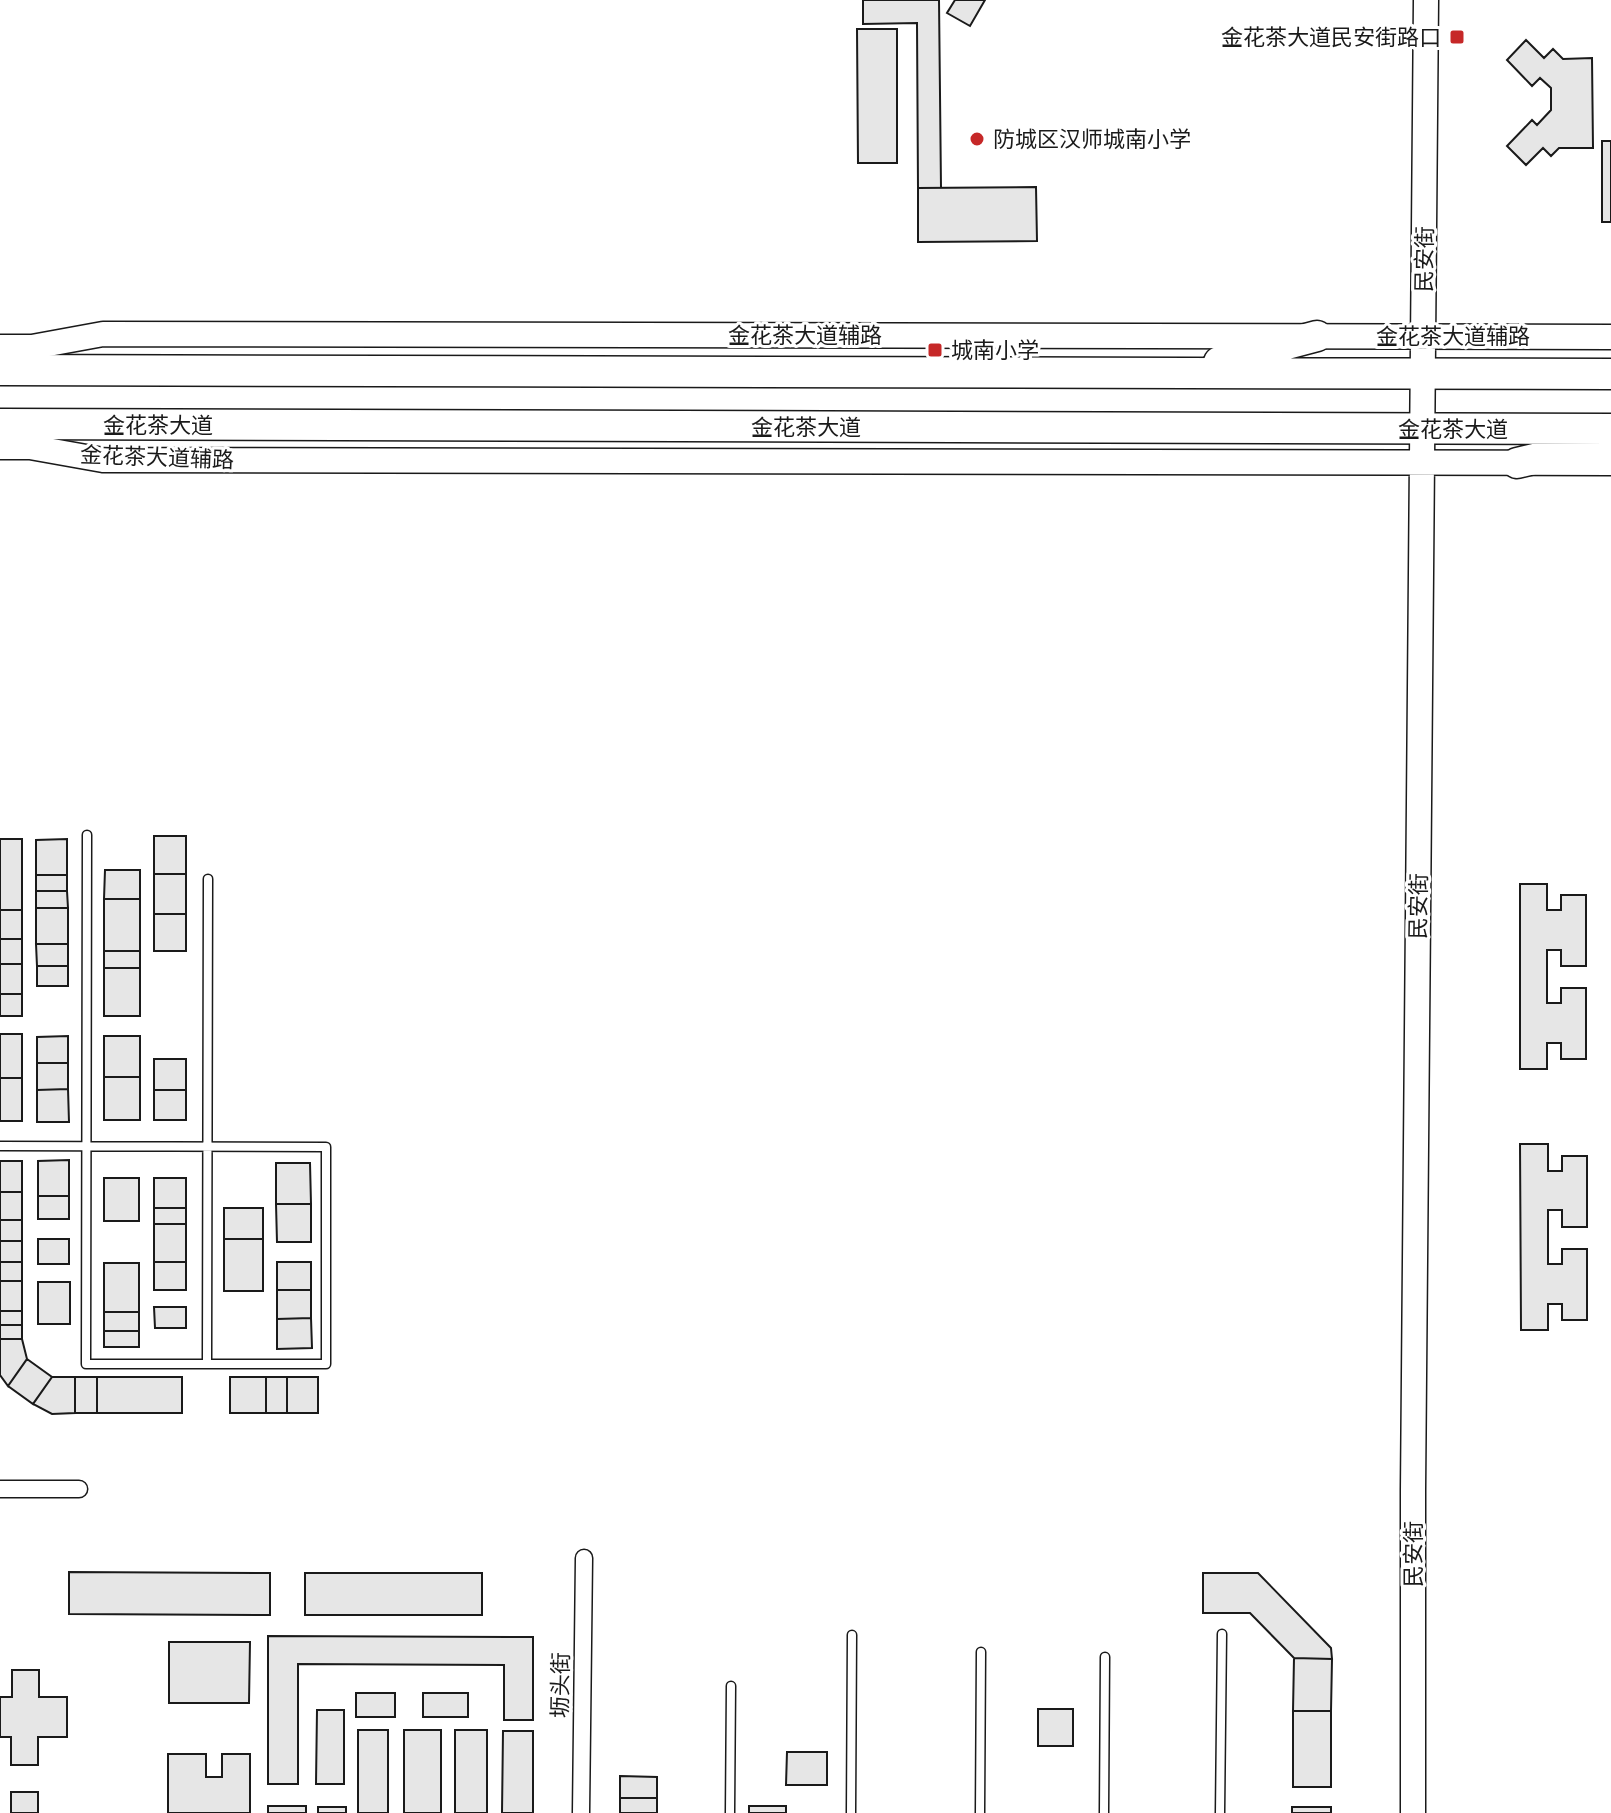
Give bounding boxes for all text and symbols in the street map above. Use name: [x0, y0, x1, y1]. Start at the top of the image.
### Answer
place label: 金花茶大道民安街路口: [1221, 24, 1441, 50]
marker: 金花茶大道民安街路口: [1448, 28, 1466, 46]
place label: 防城区汉师城南小学: [993, 126, 1191, 152]
marker: 防城区汉师城南小学: [968, 130, 986, 148]
street label: 民安街: [1410, 226, 1438, 292]
street label: 金花茶大道辅路: [728, 322, 882, 348]
street label: 金花茶大道辅路: [1376, 323, 1530, 349]
place label: 城南小学: [951, 337, 1039, 363]
marker: 城南小学: [926, 341, 944, 359]
street label: 金花茶大道: [103, 412, 213, 438]
street label: 金花茶大道: [751, 414, 861, 440]
street label: 金花茶大道: [1398, 416, 1508, 442]
street label: 金花茶大道辅路: [80, 441, 234, 473]
street label: 民安街: [1404, 873, 1432, 939]
street label: 民安街: [1400, 1521, 1426, 1587]
street label: 坜头街: [546, 1652, 574, 1718]

